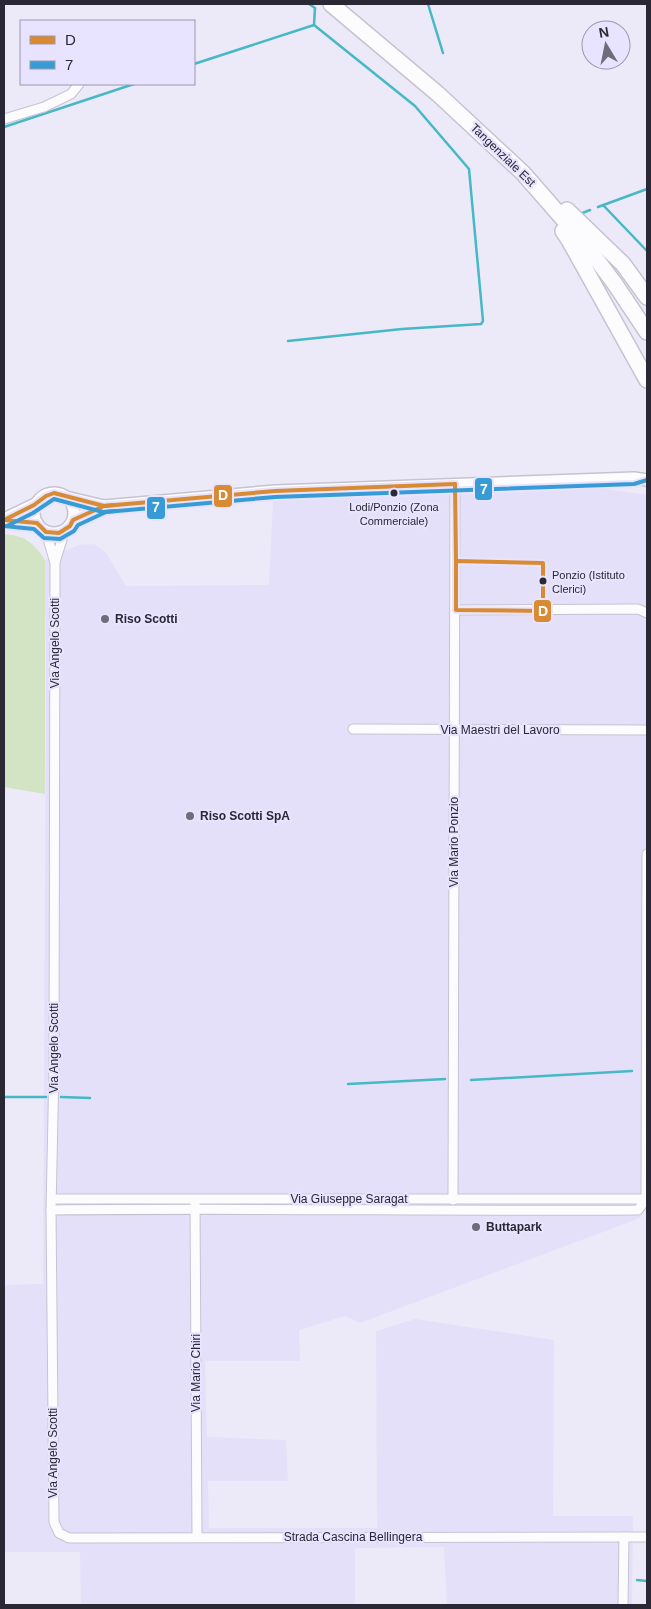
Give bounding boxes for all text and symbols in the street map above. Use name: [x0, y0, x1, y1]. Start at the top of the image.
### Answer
legend: [20, 20, 195, 85]
north arrow: [581, 20, 631, 70]
text: N: [597, 23, 610, 41]
text: D: [65, 31, 76, 48]
text: 7: [65, 56, 73, 73]
street label: Tangenziale Est: [468, 121, 539, 190]
line badge: 7: [474, 477, 493, 501]
text: 7: [480, 481, 488, 497]
line badge: D: [213, 484, 233, 508]
text: D: [218, 487, 228, 503]
marker: Lodi/Ponzio (Zona Commerciale): [389, 488, 399, 498]
line badge: 7: [146, 496, 166, 520]
text: 7: [152, 499, 160, 515]
place label: Lodi/Ponzio (Zona Commerciale): [349, 501, 440, 527]
place label: Ponzio (Istituto Clerici): [552, 569, 625, 595]
marker: Ponzio (Istituto Clerici): [538, 576, 548, 586]
street label: Via Angelo Scotti: [48, 598, 62, 688]
line badge: D: [533, 599, 552, 623]
text: D: [538, 603, 548, 619]
place label: Riso Scotti: [115, 612, 178, 626]
marker: Riso Scotti: [99, 613, 111, 625]
street label: Via Maestri del Lavoro: [440, 723, 560, 737]
street label: Via Mario Ponzio: [447, 796, 461, 887]
place label: Riso Scotti SpA: [200, 809, 290, 823]
marker: Riso Scotti SpA: [184, 810, 196, 822]
street label: Via Angelo Scotti: [47, 1003, 61, 1093]
street label: Via Giuseppe Saragat: [290, 1192, 408, 1206]
place label: Buttapark: [486, 1220, 542, 1234]
marker: Buttapark: [470, 1221, 482, 1233]
street label: Via Mario Chiri: [189, 1334, 203, 1412]
street label: Via Angelo Scotti: [46, 1408, 60, 1498]
street label: Strada Cascina Bellingera: [284, 1530, 423, 1544]

